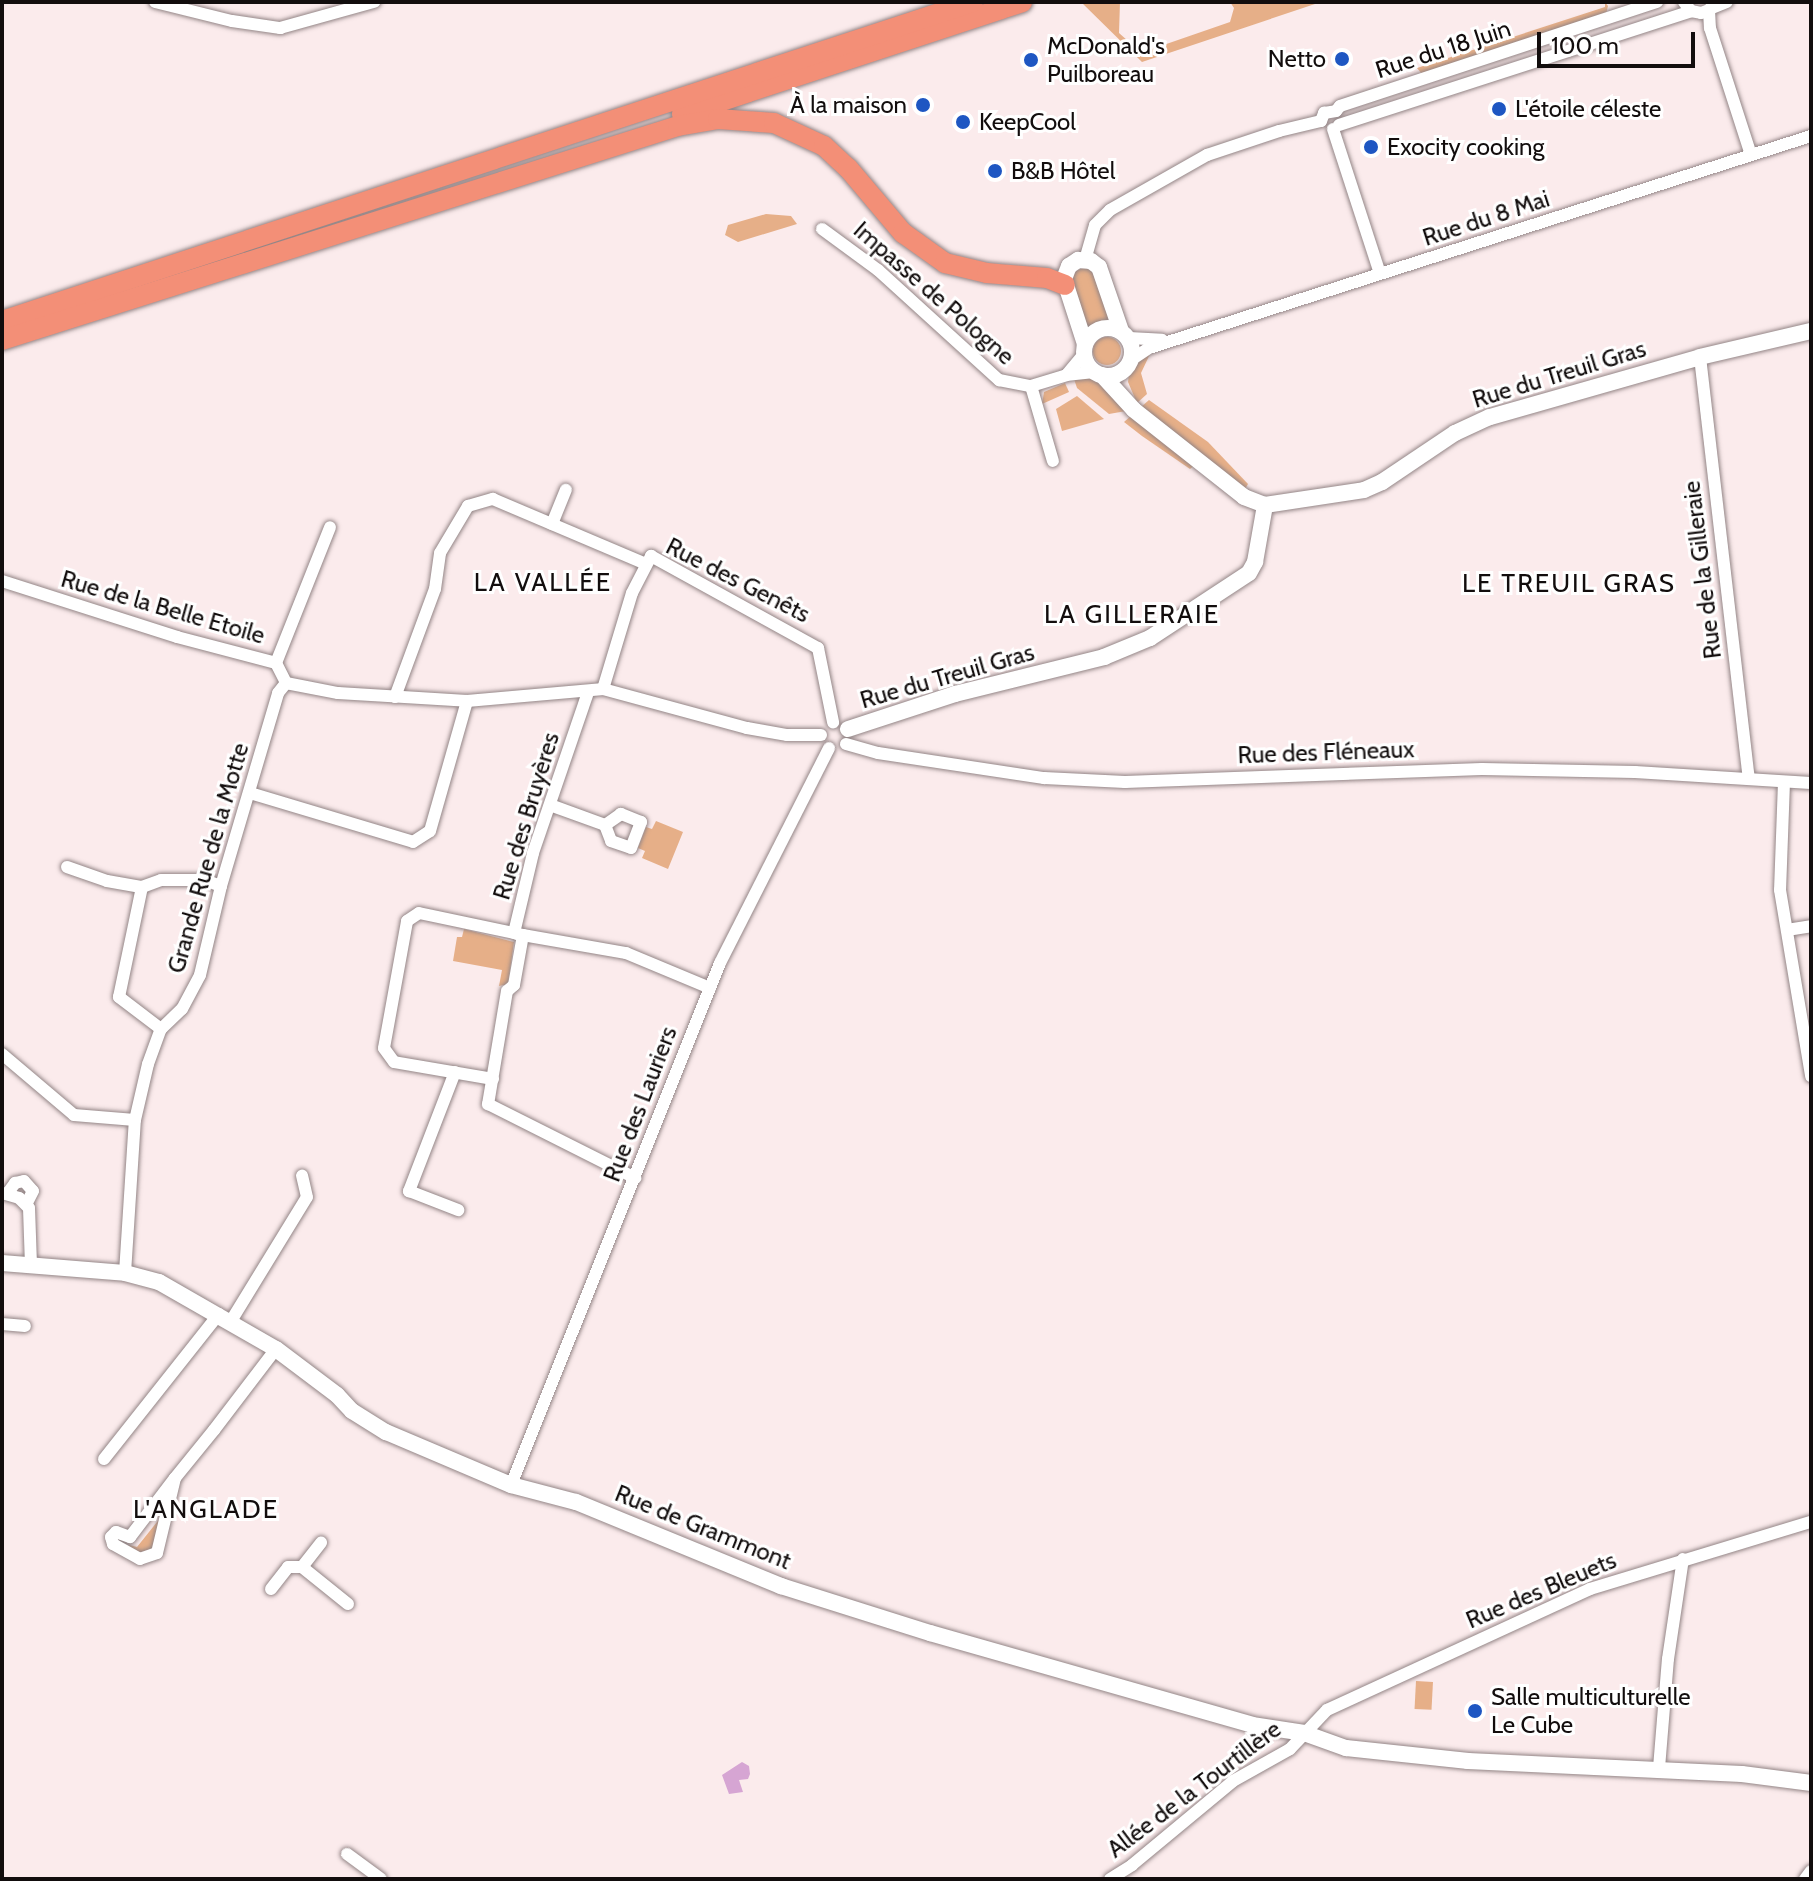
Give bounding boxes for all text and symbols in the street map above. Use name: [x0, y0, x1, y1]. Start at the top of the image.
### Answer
street label: Rue du 18 Juin: [1372, 14, 1514, 84]
scale bar: [1541, 16, 1699, 66]
text: 100 m: [1551, 31, 1619, 60]
place label: McDonald's Puilboreau: [1047, 32, 1165, 88]
place label: Netto: [1268, 45, 1326, 73]
marker: Netto: [1333, 50, 1351, 68]
marker: McDonald's Puilboreau: [1022, 51, 1040, 69]
place label: À la maison: [790, 91, 907, 119]
place label: L'étoile céleste: [1515, 95, 1661, 123]
marker: À la maison: [914, 96, 932, 114]
marker: L'étoile céleste: [1490, 100, 1508, 118]
place label: KeepCool: [979, 108, 1076, 136]
marker: KeepCool: [954, 113, 972, 131]
place label: Exocity cooking: [1387, 133, 1544, 161]
marker: Exocity cooking: [1362, 138, 1380, 156]
place label: B&B Hôtel: [1011, 157, 1115, 185]
marker: B&B Hôtel: [986, 162, 1004, 180]
street label: Rue du 8 Mai: [1419, 184, 1553, 252]
street label: Impasse de Pologne: [848, 215, 1020, 371]
street label: Rue du Treuil Gras: [1469, 334, 1649, 414]
street label: Rue de la Gilleraie: [1677, 479, 1727, 661]
street label: Rue des Genêts: [661, 531, 815, 629]
street label: Rue de la Belle Etoile: [58, 564, 268, 650]
district label: LA VALLÉE: [474, 567, 612, 599]
district label: LE TREUIL GRAS: [1462, 568, 1676, 600]
district label: LA GILLERAIE: [1044, 599, 1220, 631]
street label: Rue du Treuil Gras: [857, 637, 1037, 715]
street label: Rue des Bruyères: [487, 729, 565, 903]
street label: Rue des Fléneaux: [1237, 735, 1415, 769]
street label: Grande Rue de la Motte: [161, 740, 255, 976]
street label: Rue des Lauriers: [597, 1022, 683, 1186]
street label: Rue de Grammont: [611, 1479, 795, 1575]
district label: L'ANGLADE: [133, 1494, 279, 1526]
street label: Rue des Bleuets: [1462, 1545, 1620, 1635]
place label: Salle multiculturelle Le Cube: [1491, 1683, 1691, 1739]
marker: Salle multiculturelle Le Cube: [1466, 1702, 1484, 1720]
street label: Allée de la Tourtillère: [1102, 1714, 1286, 1864]

